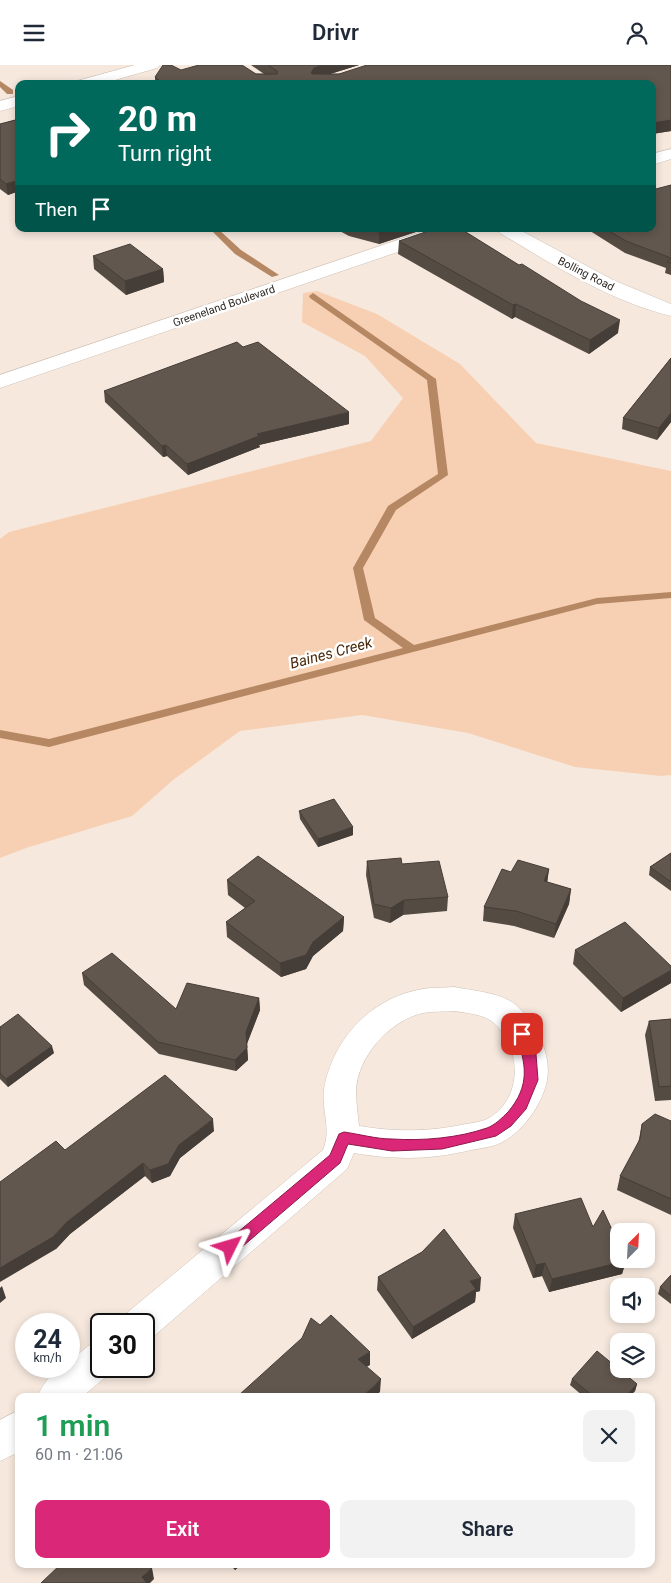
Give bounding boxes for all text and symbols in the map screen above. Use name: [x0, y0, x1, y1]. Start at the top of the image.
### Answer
icon: menu: [20, 19, 48, 47]
icon: person: [623, 19, 651, 47]
text: Drivr: [312, 20, 359, 45]
text: 20 m: [118, 99, 197, 140]
icon: right: [35, 100, 100, 165]
text: Turn right: [118, 141, 212, 166]
icon: arrive: [87, 195, 115, 223]
text: Then: [35, 198, 77, 221]
street label: Bolling Road: [556, 254, 616, 294]
street label: Greeneland Boulevard: [171, 282, 277, 330]
water label: Baines Creek: [288, 633, 375, 673]
pin: [501, 1013, 543, 1055]
icon: arrive: [508, 1020, 536, 1048]
position arrow: [203, 1220, 255, 1272]
north arrow: [610, 1223, 655, 1267]
map controls: [610, 1223, 655, 1378]
button: sound: [610, 1278, 655, 1323]
speed limit sign: 30: [90, 1313, 155, 1378]
text: 24: [33, 1325, 62, 1354]
button: layers: [610, 1333, 655, 1378]
text: km/h: [33, 1351, 62, 1365]
text: 1 min: [35, 1408, 110, 1443]
button: close: [583, 1410, 635, 1462]
text: 60 m · 21:06: [35, 1445, 123, 1464]
button: Exit: [35, 1500, 330, 1558]
button: Share: [340, 1500, 635, 1558]

